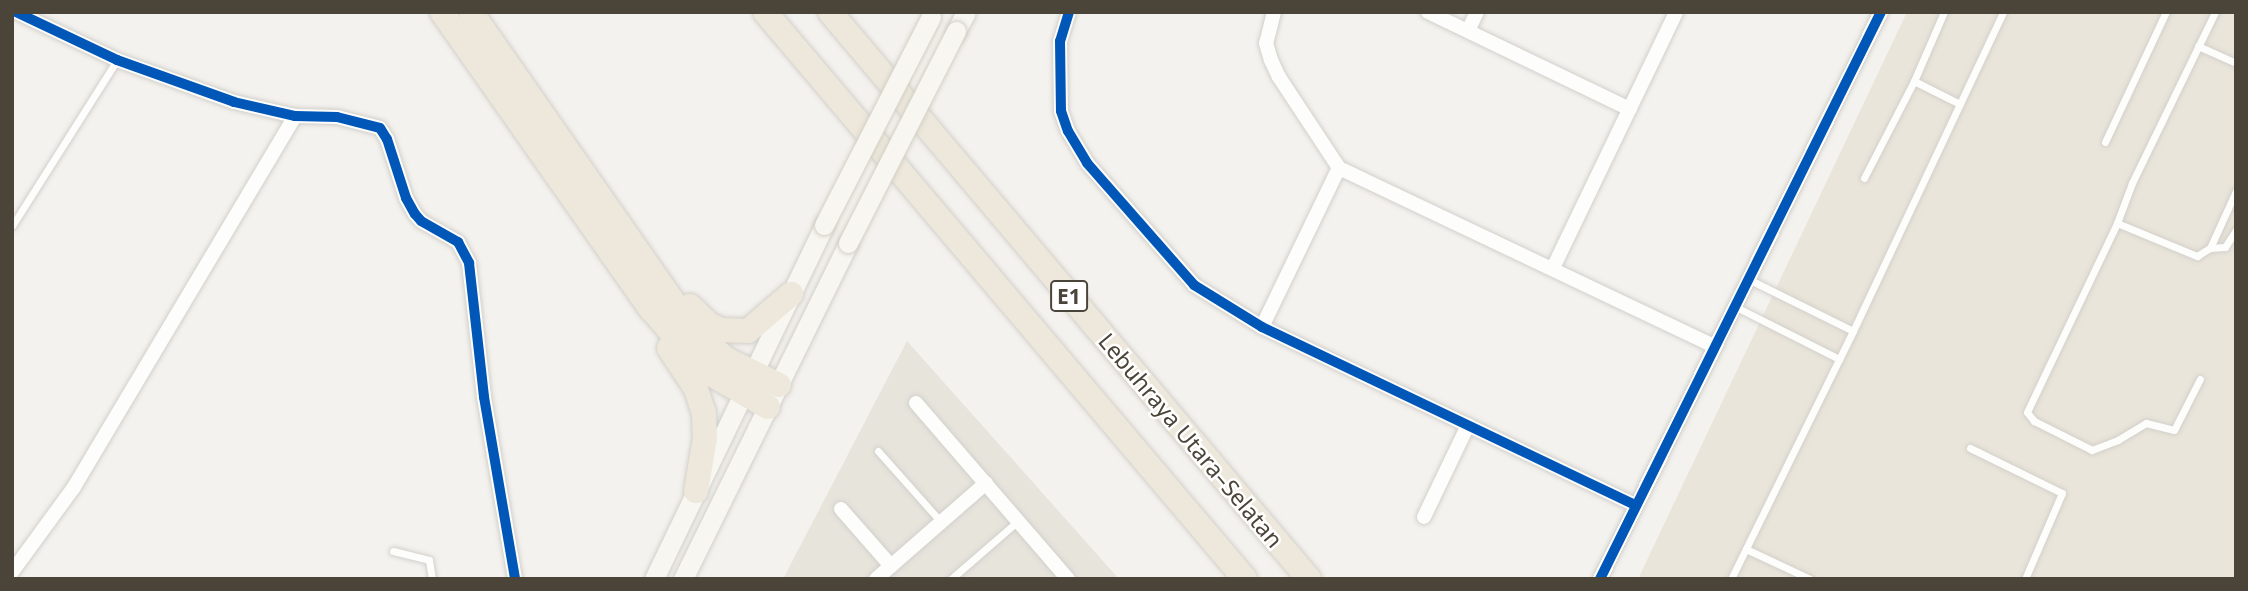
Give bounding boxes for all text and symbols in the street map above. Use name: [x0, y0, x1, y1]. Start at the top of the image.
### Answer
road number: E1: [1050, 278, 1088, 314]
street label: Lebuhraya Utara–Selatan: [1093, 327, 1289, 553]

